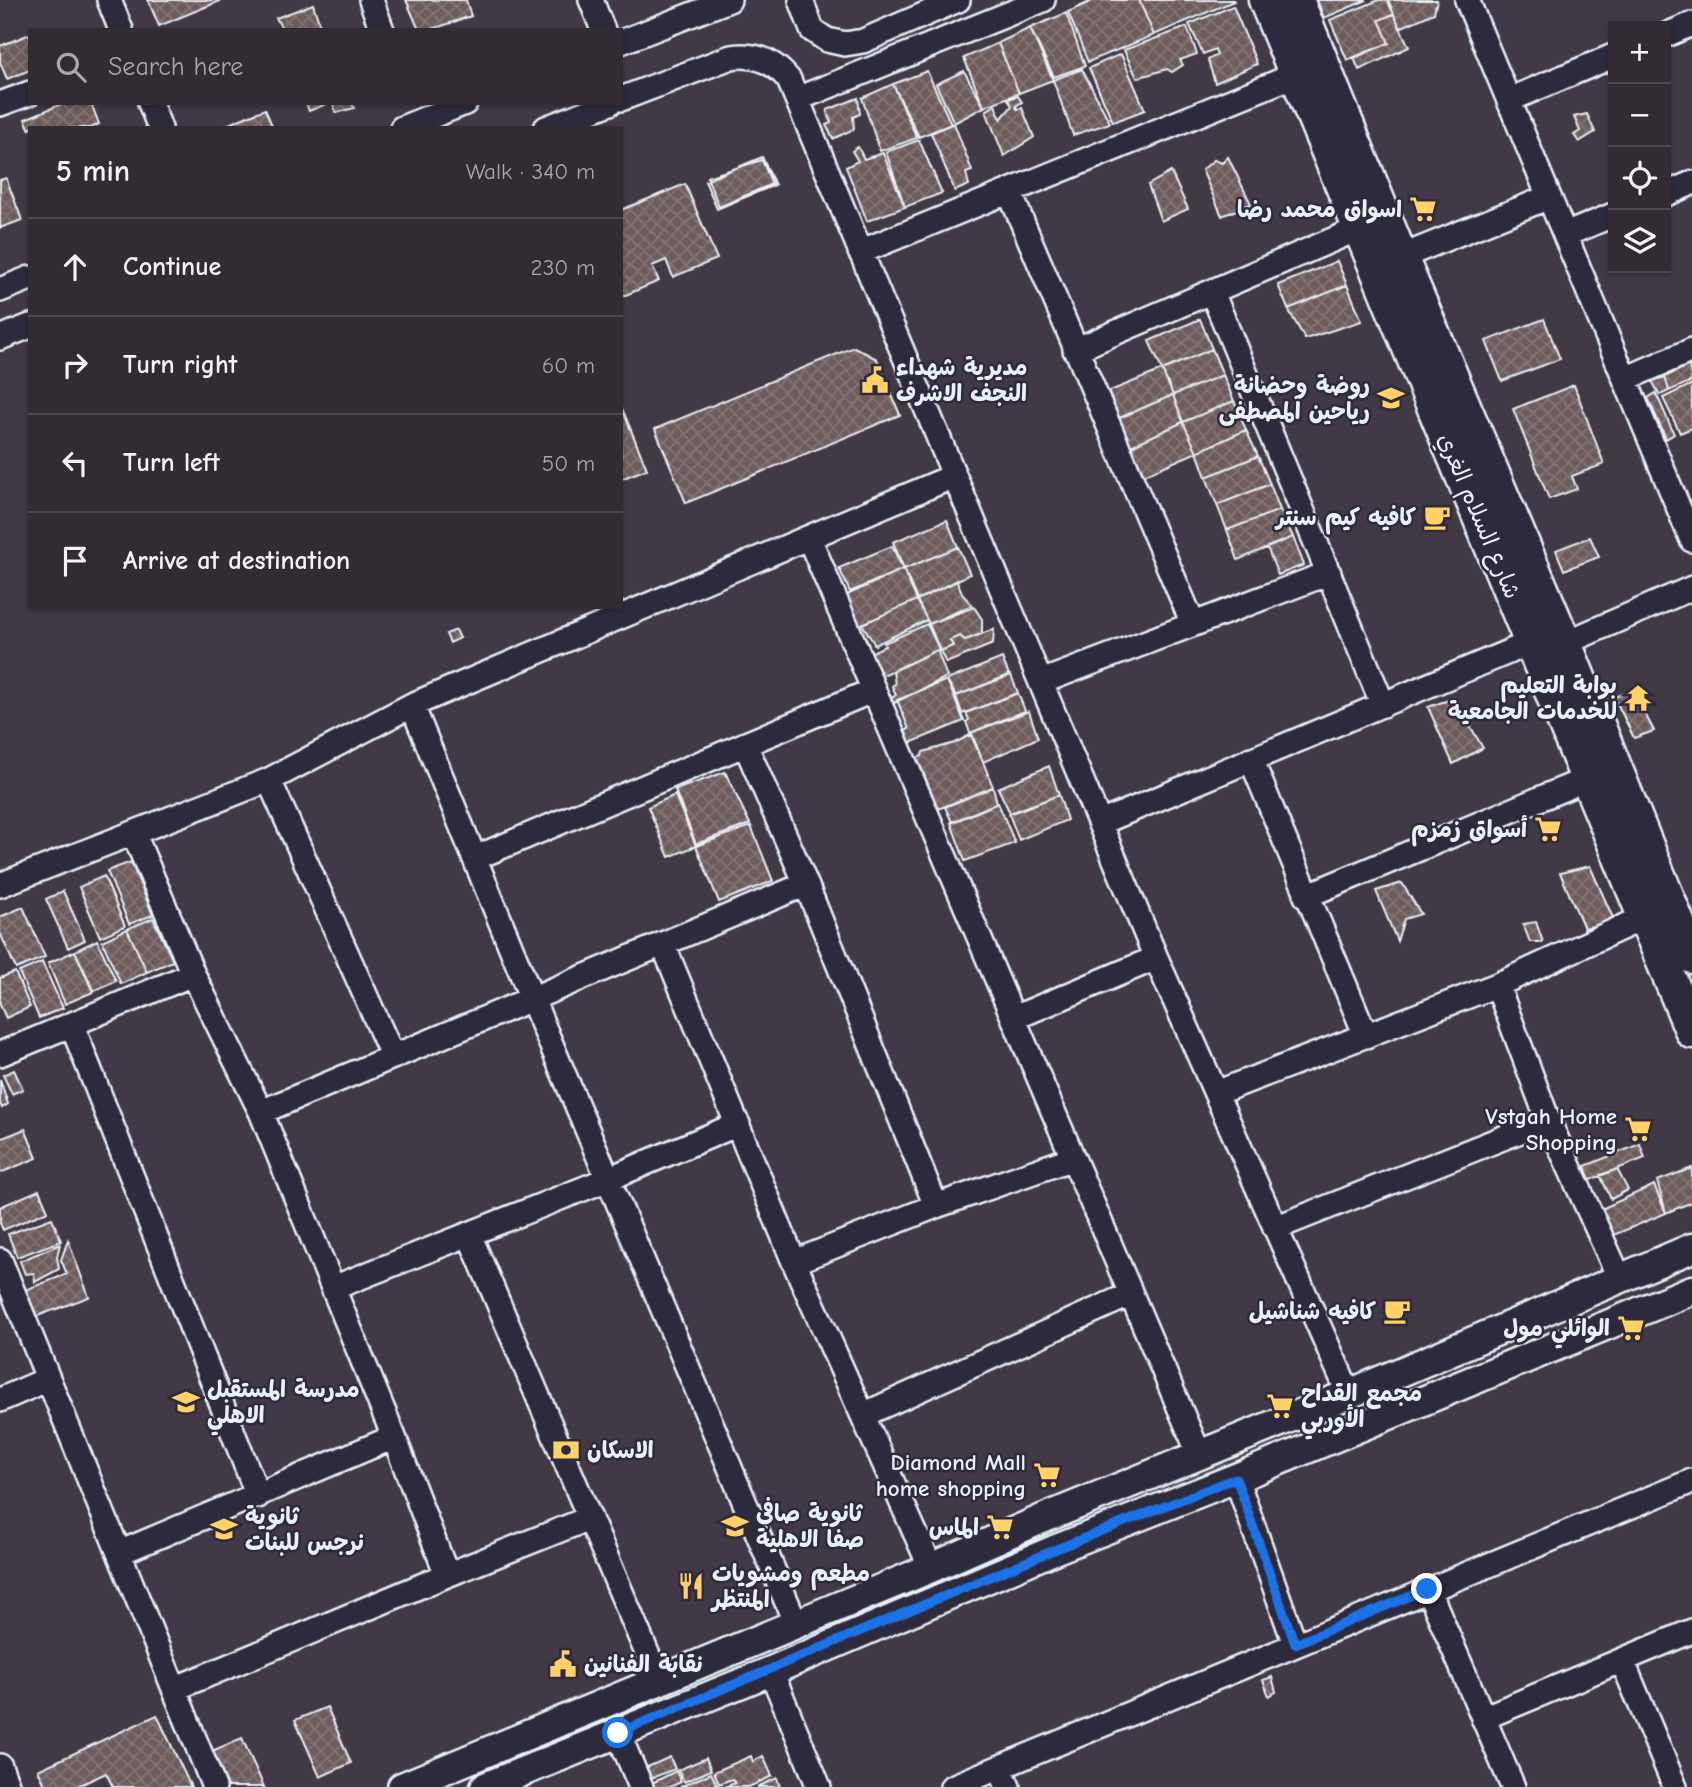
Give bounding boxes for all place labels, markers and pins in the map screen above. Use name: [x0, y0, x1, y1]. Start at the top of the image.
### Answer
supermarket icon: اسواق محمد رضا: [1408, 194, 1438, 224]
place label: اسواق محمد رضا: [1237, 196, 1402, 224]
place label: مديرية شهداء النجف الاشرف: [896, 354, 1027, 407]
public building icon: مديرية شهداء النجف الاشرف: [860, 365, 890, 395]
place label: روضة وحضانة رياحين المصطفى: [1219, 372, 1370, 426]
school or university icon: روضة وحضانة رياحين المصطفى: [1376, 383, 1406, 413]
cafe icon: كافيه كيم سنتر: [1422, 502, 1452, 532]
place label: كافيه كيم سنتر: [1274, 504, 1417, 535]
place label: بوابة التعليم للخدمات الجامعية: [1448, 672, 1617, 725]
temple icon: بوابة التعليم للخدمات الجامعية: [1623, 683, 1653, 713]
supermarket icon: أسواق زمزم: [1533, 814, 1563, 844]
place label: أسواق زمزم: [1411, 815, 1528, 847]
place label: Vstgah Home Shopping: [1485, 1103, 1617, 1156]
supermarket icon: Vstgah Home Shopping: [1623, 1114, 1653, 1144]
cafe icon: كافيه شناشيل: [1382, 1296, 1412, 1326]
place label: كافيه شناشيل: [1249, 1298, 1377, 1325]
supermarket icon: الوائلي مول: [1616, 1313, 1646, 1343]
place label: الوائلي مول: [1503, 1315, 1610, 1349]
place label: مدرسة المستقبل الاهلي: [207, 1376, 360, 1436]
place label: مجمع القداح الأوربي: [1301, 1380, 1422, 1440]
school or university icon: مدرسة المستقبل الاهلي: [171, 1387, 201, 1417]
supermarket icon: مجمع القداح الأوربي: [1265, 1391, 1295, 1421]
bank icon: الاسكان: [551, 1435, 581, 1465]
place label: الاسكان: [587, 1437, 654, 1464]
place label: Diamond Mall home shopping: [876, 1449, 1026, 1502]
supermarket icon: Diamond Mall home shopping: [1032, 1460, 1062, 1490]
place label: ثانوية صافي صفا الاهلية: [756, 1497, 864, 1553]
place label: ثانوية نرجس للبنات: [245, 1503, 364, 1556]
school or university icon: ثانوية صافي صفا الاهلية: [720, 1511, 750, 1541]
supermarket icon: الماس: [985, 1512, 1015, 1542]
school or university icon: ثانوية نرجس للبنات: [209, 1514, 239, 1544]
place label: الماس: [929, 1514, 979, 1541]
place label: مطعم ومشويات المنتظر: [710, 1560, 870, 1613]
restaurant icon: مطعم ومشويات المنتظر: [676, 1571, 706, 1601]
public building icon: نقابة الفنانين: [548, 1649, 578, 1679]
place label: نقابة الفنانين: [584, 1651, 703, 1678]

